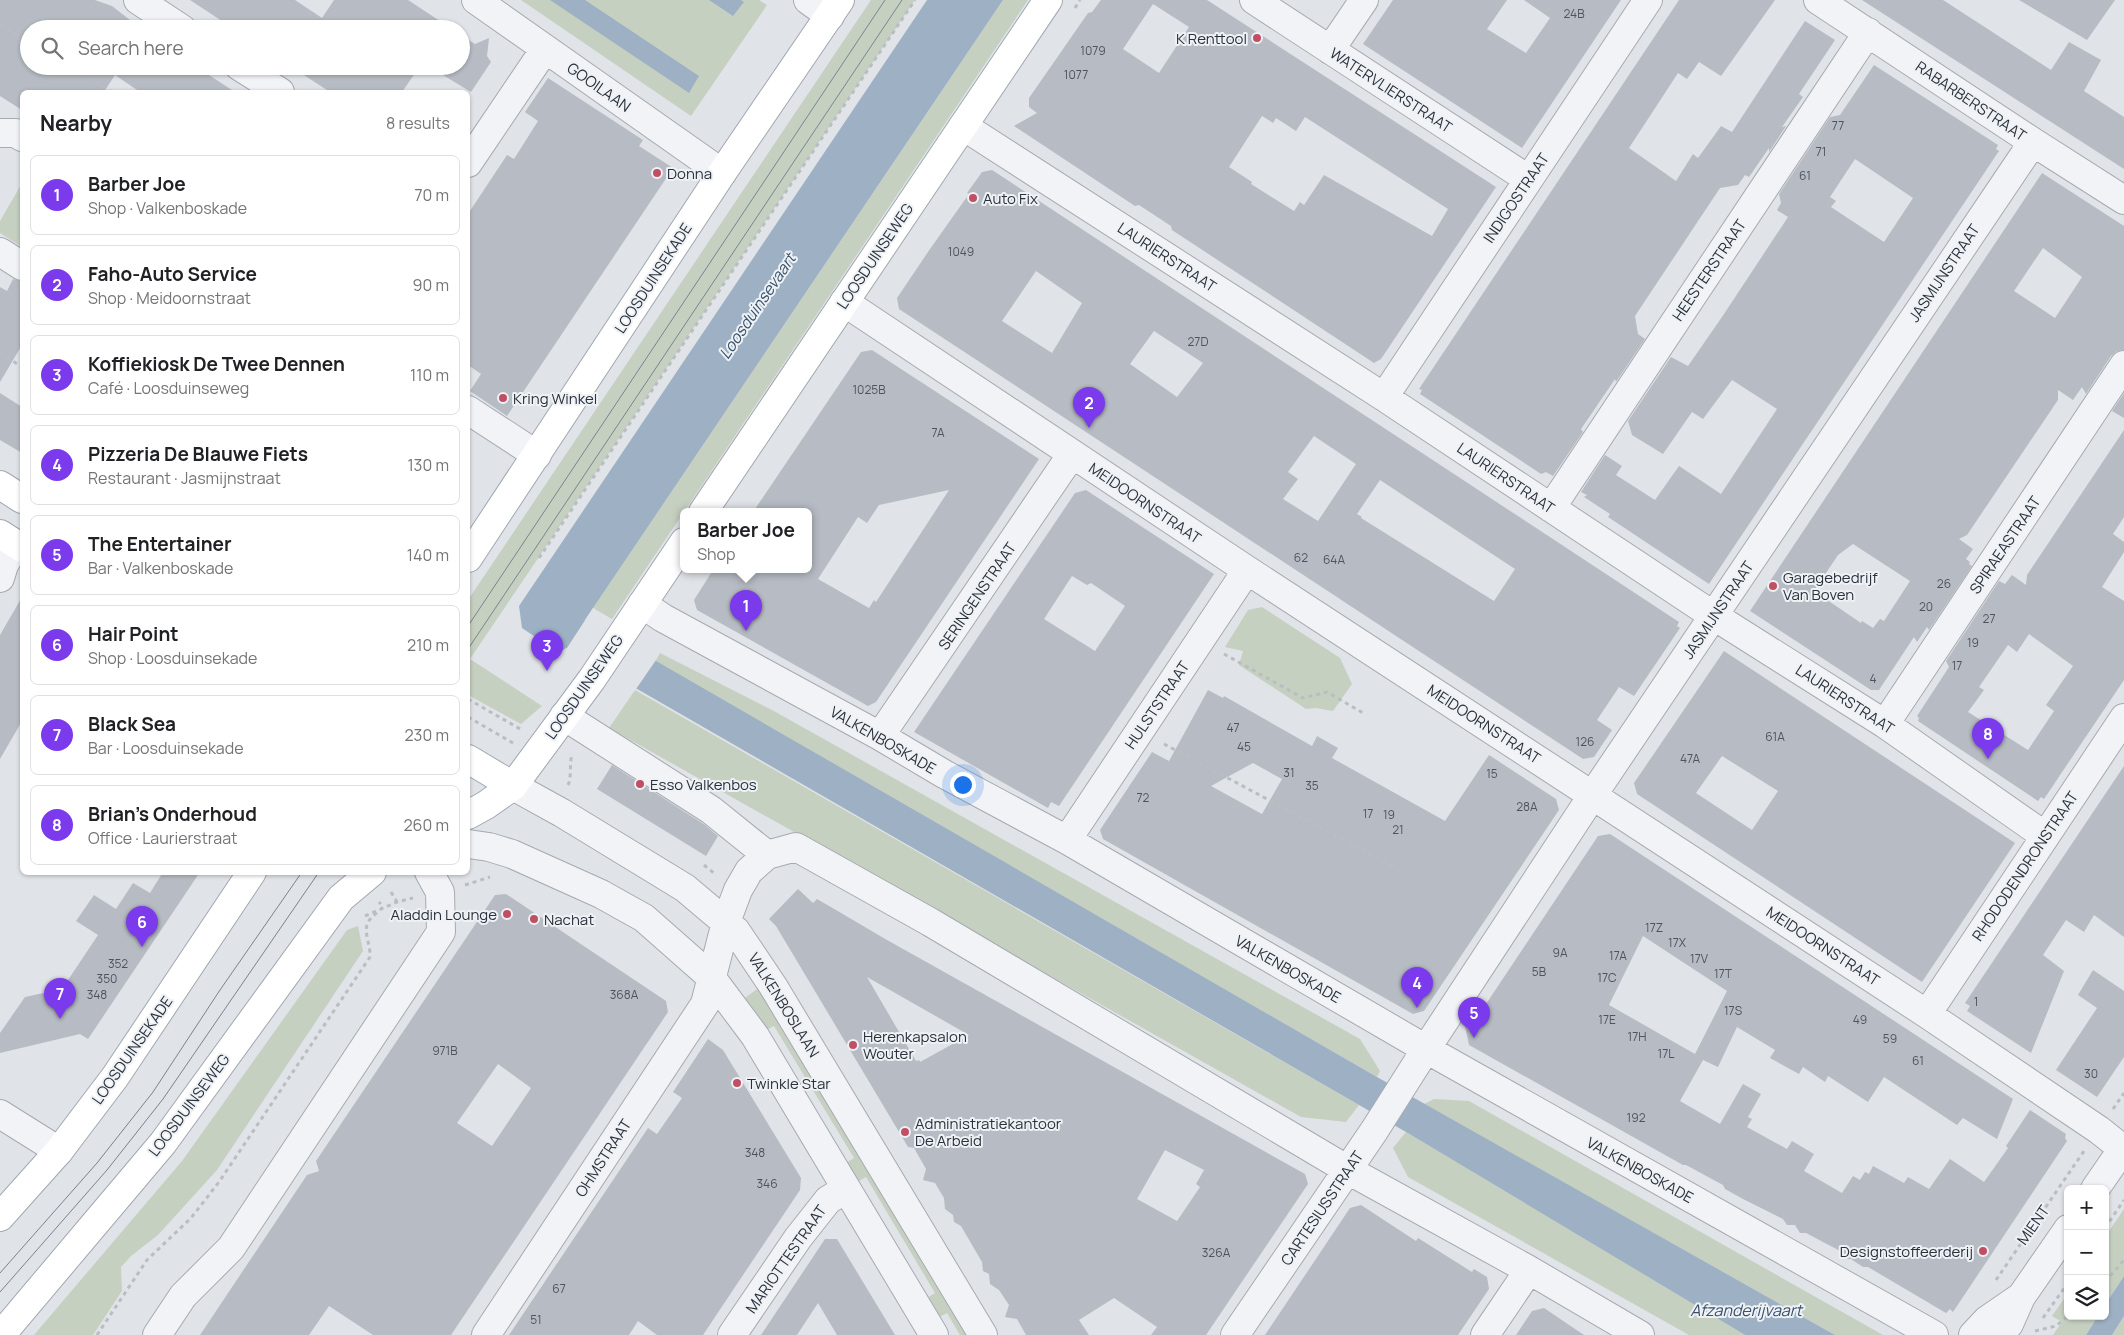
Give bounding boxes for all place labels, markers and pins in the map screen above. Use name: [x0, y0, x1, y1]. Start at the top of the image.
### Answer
place label: K Renttool: [1176, 28, 1247, 49]
marker: K Renttool: [1251, 32, 1263, 44]
place label: Donna: [667, 163, 712, 184]
marker: Donna: [651, 167, 663, 179]
place label: Auto Fix: [983, 188, 1038, 209]
marker: Auto Fix: [967, 192, 979, 204]
pin: 2: [1073, 387, 1105, 428]
place label: Kring Winkel: [513, 388, 597, 409]
marker: Kring Winkel: [497, 392, 509, 404]
place label: Garagebedrijf Van Boven: [1783, 567, 1878, 605]
marker: Garagebedrijf Van Boven: [1767, 580, 1779, 592]
pin: 1: [730, 590, 762, 631]
pin: 3: [531, 630, 563, 671]
pin: 8: [1972, 718, 2004, 759]
place label: Esso Valkenbos: [650, 774, 757, 795]
marker: Esso Valkenbos: [634, 778, 646, 790]
place label: Aladdin Lounge: [390, 904, 497, 925]
pin: 6: [126, 906, 158, 947]
marker: Aladdin Lounge: [501, 908, 513, 920]
place label: Nachat: [544, 909, 594, 930]
marker: Nachat: [528, 913, 540, 925]
pin: 4: [1401, 967, 1433, 1008]
pin: 7: [44, 978, 76, 1019]
pin: 5: [1458, 997, 1490, 1038]
place label: Herenkapsalon Wouter: [863, 1026, 967, 1064]
marker: Herenkapsalon Wouter: [847, 1039, 859, 1051]
place label: Twinkle Star: [747, 1073, 831, 1094]
marker: Twinkle Star: [731, 1077, 743, 1089]
place label: Administratiekantoor De Arbeid: [915, 1113, 1062, 1151]
marker: Administratiekantoor De Arbeid: [899, 1126, 911, 1138]
place label: Designstoffeerderij: [1840, 1241, 1973, 1262]
marker: Designstoffeerderij: [1977, 1245, 1989, 1257]

